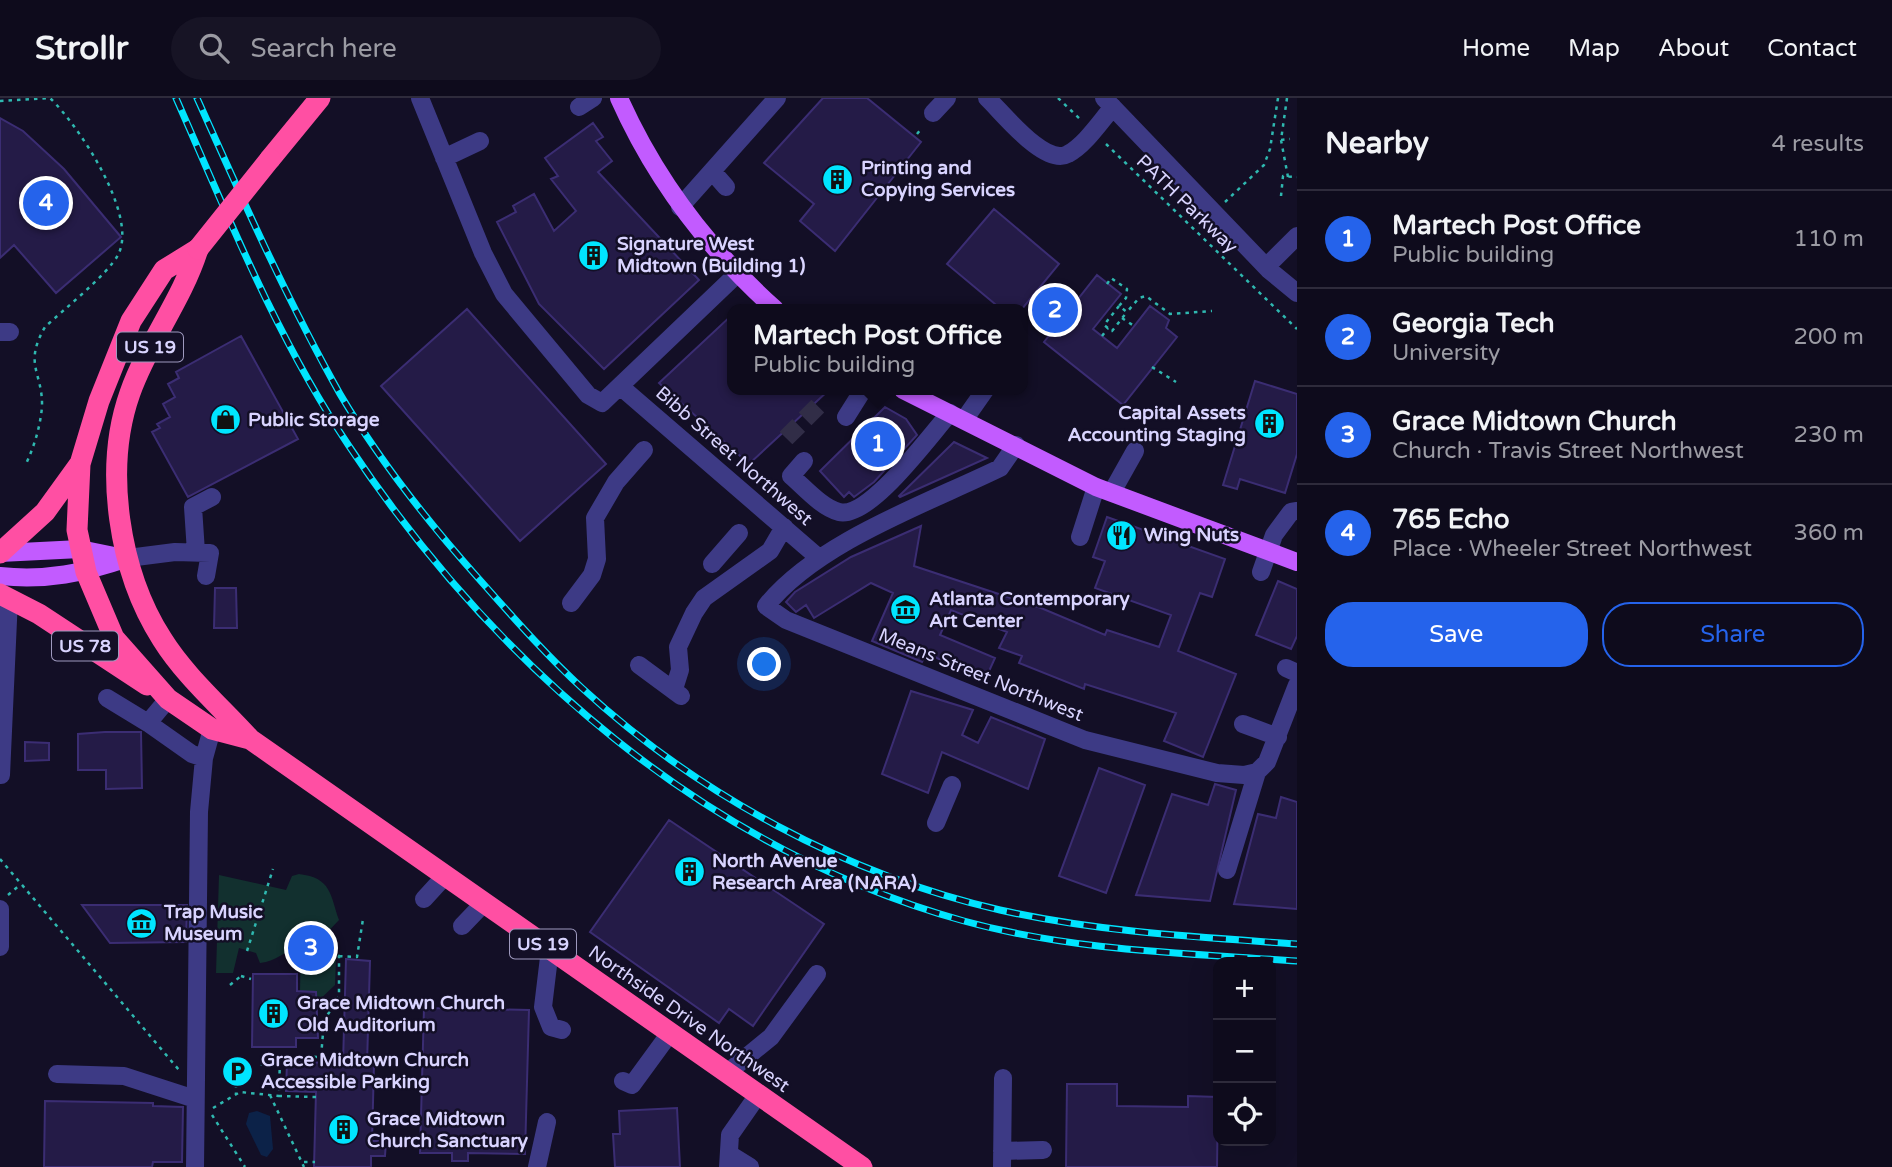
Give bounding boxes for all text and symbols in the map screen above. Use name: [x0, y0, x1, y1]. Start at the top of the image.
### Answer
search box: [171, 17, 661, 80]
text: Strollr: [35, 29, 129, 68]
icon: search: [195, 29, 233, 67]
text: Search here: [251, 33, 397, 64]
text: Home: [1462, 34, 1530, 63]
text: Map: [1568, 34, 1620, 63]
text: About: [1658, 34, 1729, 63]
text: Contact: [1767, 34, 1857, 63]
text: Nearby: [1325, 125, 1429, 162]
text: 4 results: [1771, 130, 1864, 158]
street label: PATH Parkway: [1132, 150, 1242, 258]
place label: Printing and Copying Services: [861, 157, 1015, 202]
building icon: Printing and Copying Services: [821, 162, 855, 196]
pin: 4: [23, 177, 69, 229]
text: Martech Post Office: [1392, 210, 1641, 241]
text: 1: [1341, 225, 1355, 253]
text: 110 m: [1794, 225, 1864, 253]
place label: Signature West Midtown (Building 1): [617, 233, 805, 278]
building icon: Signature West Midtown (Building 1): [577, 238, 611, 272]
text: Public building: [1392, 241, 1554, 269]
pin: 2: [1032, 284, 1078, 336]
popup: [727, 304, 1028, 395]
text: Georgia Tech: [1392, 308, 1555, 339]
text: Martech Post Office: [753, 320, 1002, 351]
text: 2: [1341, 323, 1355, 351]
text: 200 m: [1794, 323, 1864, 351]
road number: US 19: [117, 332, 183, 362]
text: University: [1392, 339, 1500, 367]
text: Public building: [753, 351, 915, 379]
street label: Bibb Street Northwest: [651, 382, 817, 530]
place label: Capital Assets Accounting Staging: [1067, 402, 1246, 447]
shop icon: Public Storage: [208, 403, 242, 437]
text: Grace Midtown Church: [1392, 406, 1677, 437]
building icon: Capital Assets Accounting Staging: [1252, 407, 1286, 441]
place label: Public Storage: [248, 409, 380, 432]
pin: 1: [855, 418, 901, 470]
text: 3: [1341, 421, 1355, 449]
text: 230 m: [1794, 421, 1864, 449]
text: Church · Travis Street Northwest: [1392, 437, 1744, 465]
text: 765 Echo: [1392, 504, 1509, 535]
restaurant icon: Wing Nuts: [1104, 518, 1138, 552]
text: 4: [1341, 519, 1355, 547]
text: 360 m: [1794, 519, 1864, 547]
place label: Wing Nuts: [1144, 524, 1239, 547]
text: Place · Wheeler Street Northwest: [1392, 535, 1752, 563]
place label: Atlanta Contemporary Art Center: [929, 588, 1131, 632]
museum icon: Atlanta Contemporary Art Center: [889, 593, 923, 627]
button: Save: [1325, 602, 1588, 667]
button: Share: [1602, 602, 1864, 667]
street label: Means Street Northwest: [875, 624, 1087, 726]
road number: US 78: [52, 632, 118, 660]
your location: [747, 647, 781, 681]
place label: North Avenue Research Area (NARA): [712, 850, 917, 894]
building icon: North Avenue Research Area (NARA): [672, 855, 706, 889]
place label: Trap Music Museum: [163, 901, 263, 945]
museum icon: Trap Music Museum: [124, 906, 158, 940]
pin: 3: [288, 922, 334, 974]
road number: US 19: [510, 930, 576, 958]
street label: Northside Drive Northwest: [584, 941, 794, 1097]
map controls: [1213, 957, 1276, 1146]
button: +: [1213, 957, 1276, 1020]
place label: Grace Midtown Church Old Auditorium: [297, 992, 505, 1036]
building icon: Grace Midtown Church Old Auditorium: [257, 997, 291, 1031]
button: −: [1213, 1020, 1276, 1083]
place label: Grace Midtown Church Accessible Parking: [261, 1049, 469, 1094]
parking icon: Grace Midtown Church Accessible Parking: [221, 1054, 255, 1088]
button: locate: [1213, 1083, 1276, 1146]
place label: Grace Midtown Church Sanctuary: [367, 1108, 529, 1153]
building icon: Grace Midtown Church Sanctuary: [327, 1113, 361, 1147]

